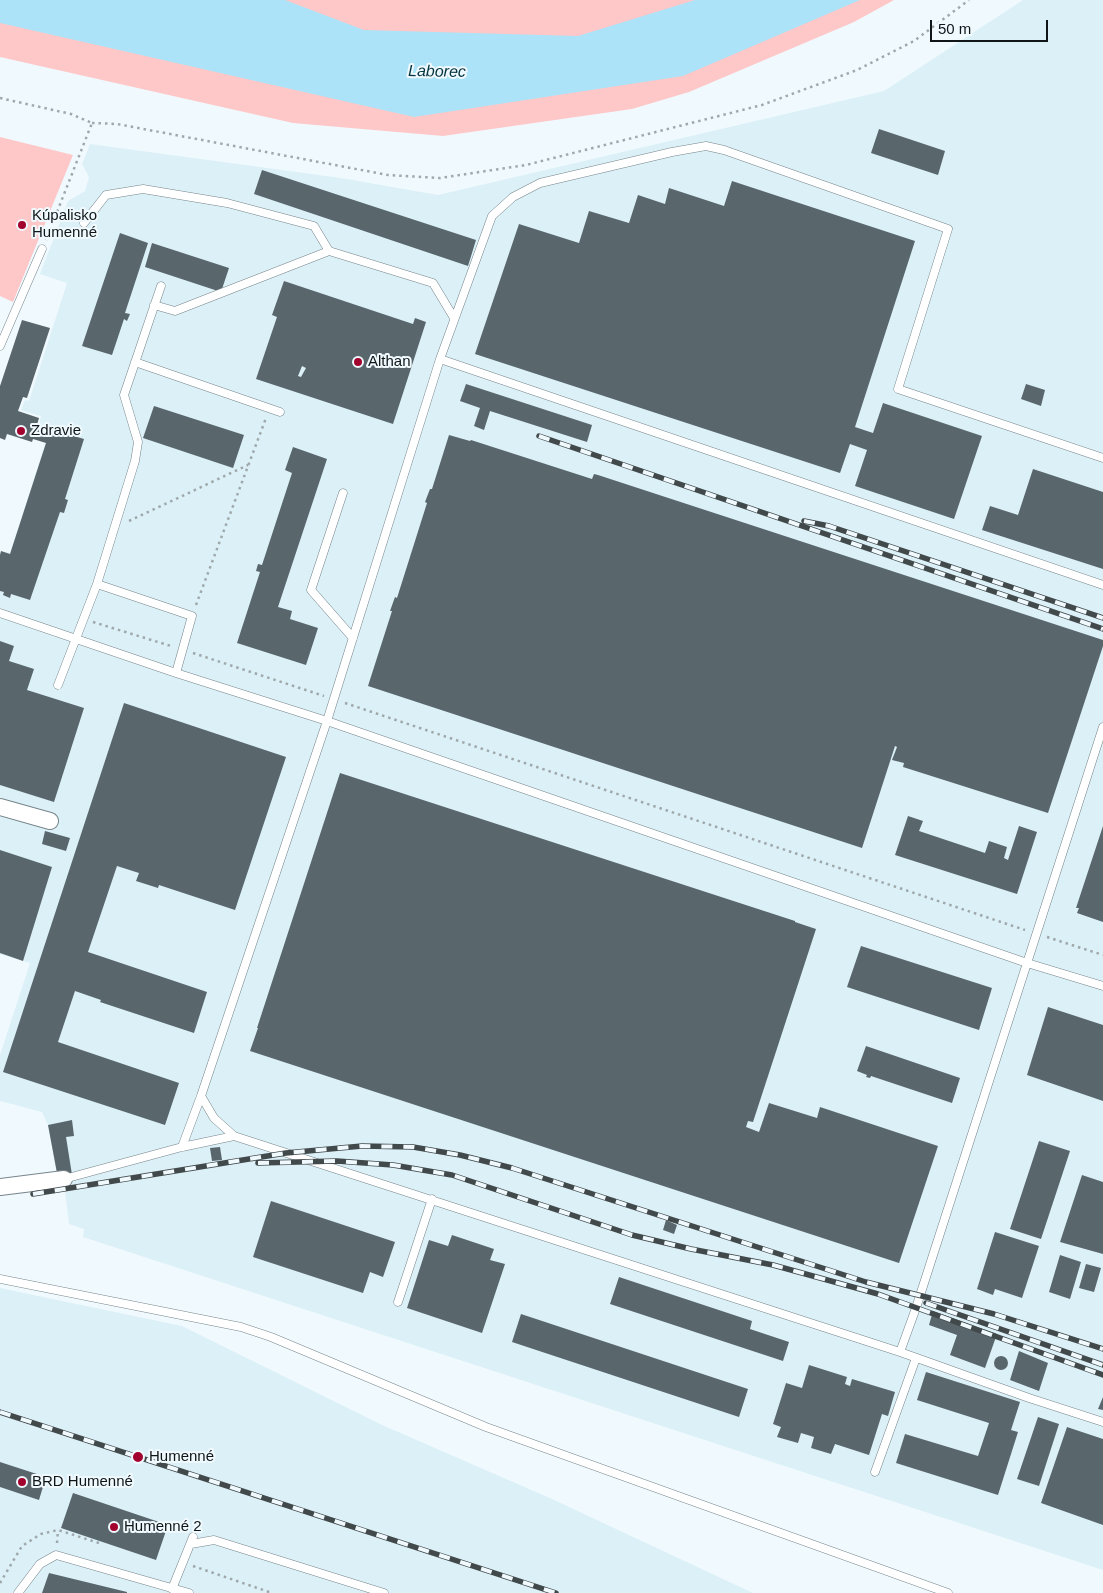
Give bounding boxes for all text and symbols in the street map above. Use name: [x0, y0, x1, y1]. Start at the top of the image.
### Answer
scale bar: [933, 10, 1050, 42]
text: 50 m: [938, 20, 971, 37]
water label: Laborec: [408, 62, 466, 82]
place label: Kúpalisko Humenné: [32, 207, 97, 242]
marker: Kúpalisko Humenné: [16, 219, 28, 231]
place label: Althan: [368, 353, 411, 371]
marker: Althan: [352, 356, 364, 368]
place label: Zdravie: [31, 422, 81, 440]
marker: Zdravie: [15, 425, 27, 437]
place label: Humenné: [149, 1448, 214, 1466]
marker: Humenné: [131, 1450, 145, 1464]
place label: BRD Humenné: [32, 1473, 133, 1491]
marker: BRD Humenné: [16, 1476, 28, 1488]
place label: Humenné 2: [124, 1518, 202, 1536]
marker: Humenné 2: [108, 1521, 120, 1533]

